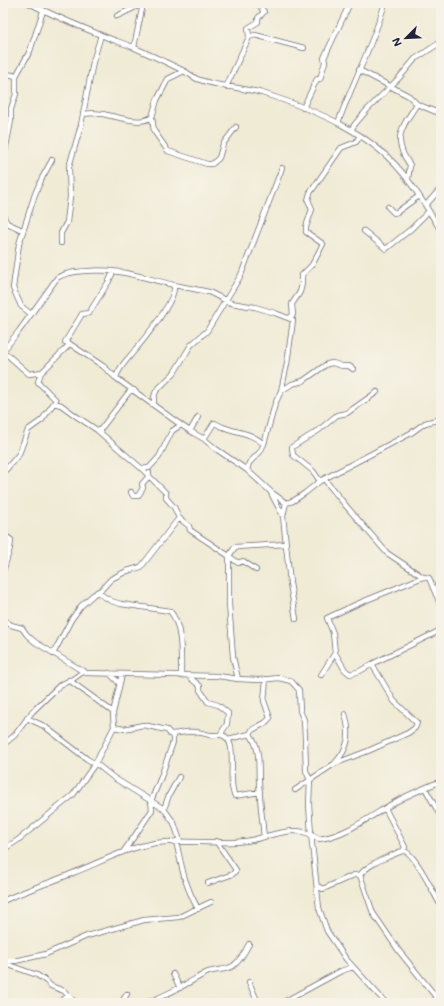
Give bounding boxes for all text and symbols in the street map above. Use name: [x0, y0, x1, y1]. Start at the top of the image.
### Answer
north arrow: [386, 18, 426, 58]
text: N: [388, 35, 405, 49]

